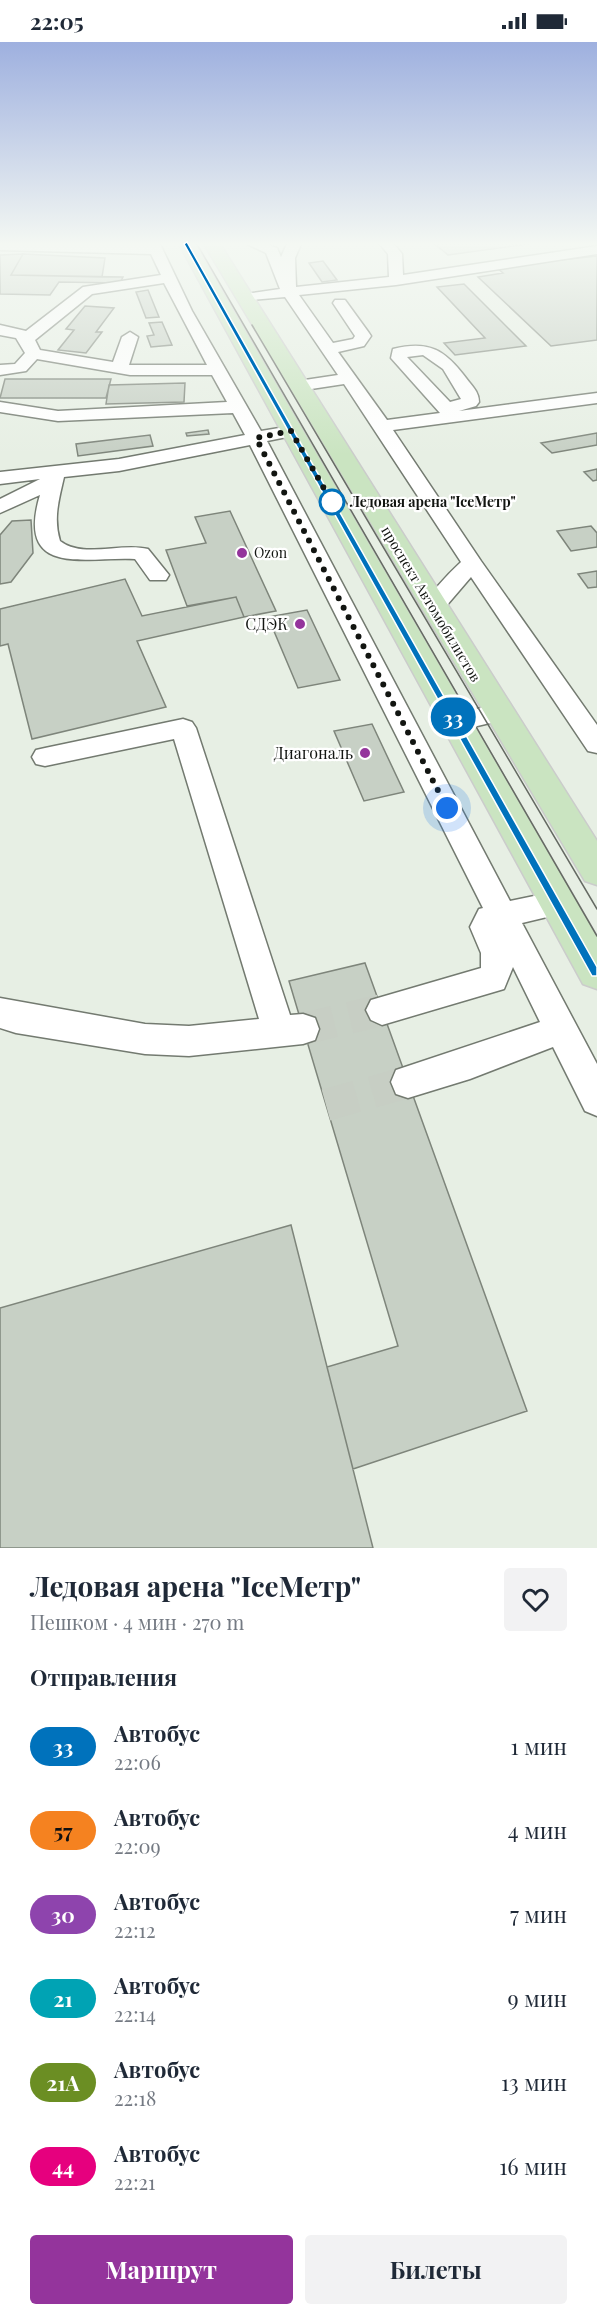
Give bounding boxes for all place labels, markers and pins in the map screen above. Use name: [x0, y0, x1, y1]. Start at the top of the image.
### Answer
marker: Ледовая арена "IceМетр": [319, 489, 345, 515]
place label: Ледовая арена "IceМетр": [349, 492, 516, 511]
place label: Ozon: [254, 543, 288, 562]
marker: Ozon: [235, 546, 249, 560]
place label: СДЭК: [245, 613, 288, 634]
marker: СДЭК: [293, 617, 307, 631]
place label: Диагональ: [274, 742, 353, 763]
marker: Диагональ: [358, 746, 372, 760]

